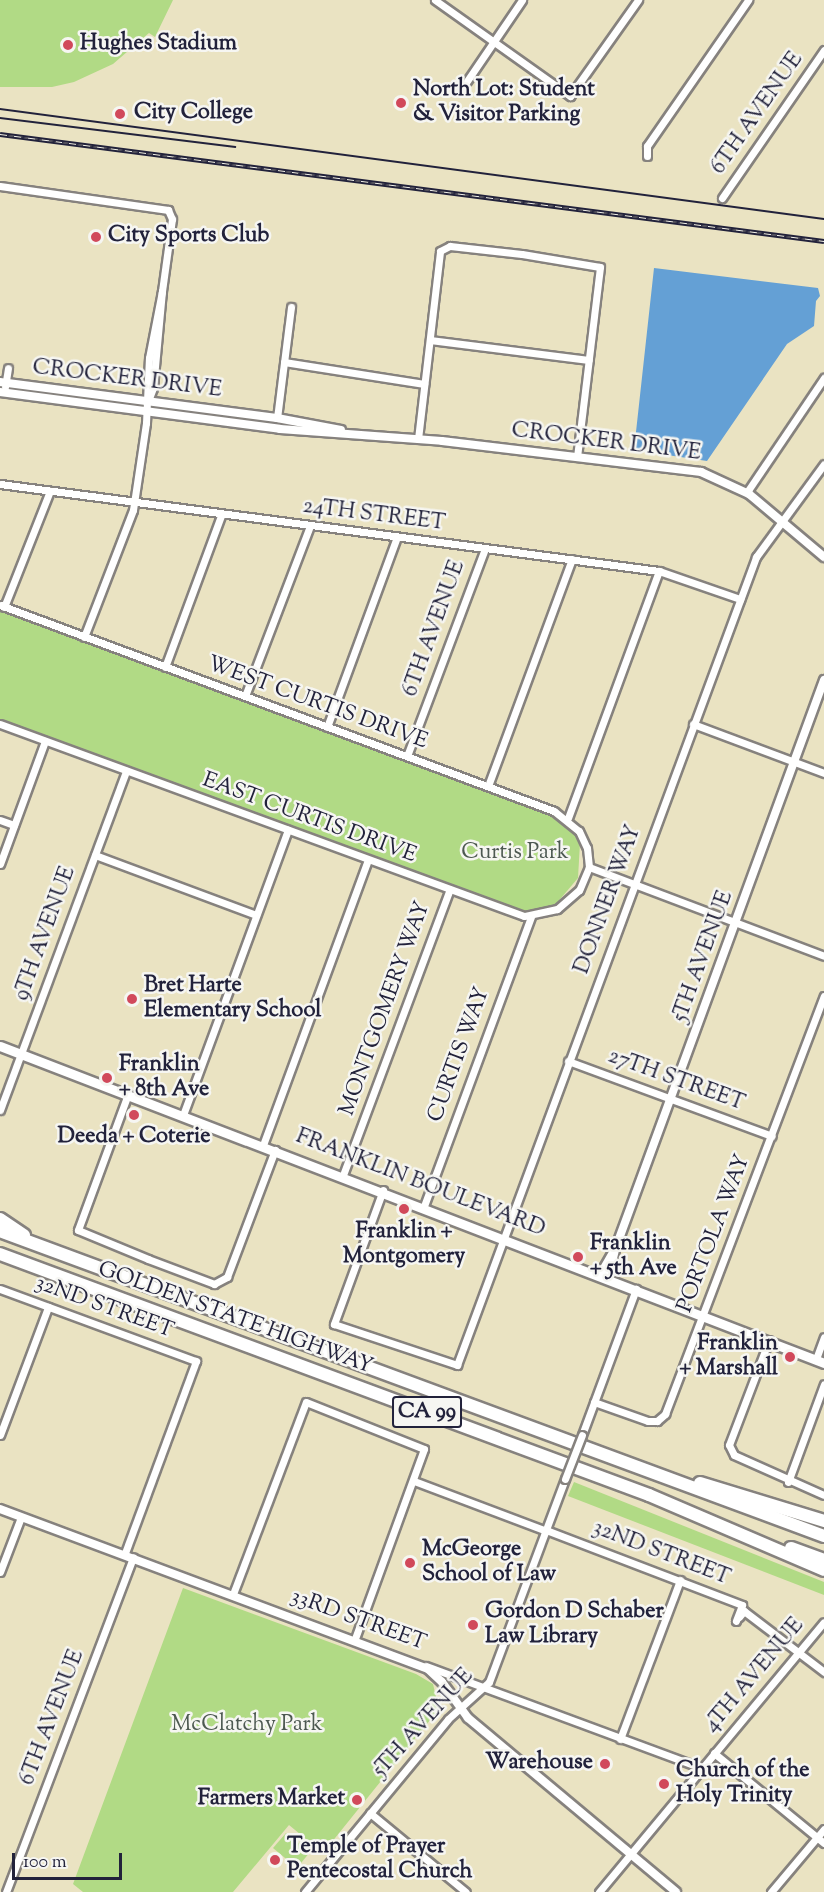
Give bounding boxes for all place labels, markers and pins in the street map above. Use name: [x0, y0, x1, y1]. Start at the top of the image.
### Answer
place label: Hughes Stadium: [80, 32, 237, 58]
marker: Hughes Stadium: [61, 38, 75, 52]
place label: North Lot: Student & Visitor Parking: [413, 77, 595, 128]
marker: North Lot: Student & Visitor Parking: [394, 96, 408, 110]
place label: City College: [134, 101, 253, 127]
marker: City College: [111, 105, 129, 123]
place label: City Sports Club: [108, 224, 269, 250]
marker: City Sports Club: [89, 230, 103, 244]
place label: Bret Harte Elementary School: [144, 973, 321, 1024]
marker: Bret Harte Elementary School: [125, 992, 139, 1006]
place label: Franklin + 8th Ave: [119, 1052, 209, 1104]
marker: Franklin + 8th Ave: [100, 1071, 114, 1085]
marker: Deeda + Coterie: [127, 1108, 141, 1122]
place label: Deeda + Coterie: [58, 1125, 210, 1151]
marker: Franklin + Montgomery: [397, 1202, 411, 1216]
place label: Franklin + Montgomery: [343, 1219, 465, 1270]
place label: Franklin + 5th Ave: [590, 1231, 677, 1282]
marker: Franklin + 5th Ave: [571, 1250, 585, 1264]
place label: Franklin + Marshall: [679, 1331, 778, 1382]
marker: Franklin + Marshall: [783, 1350, 797, 1364]
place label: McGeorge School of Law: [422, 1537, 556, 1588]
marker: McGeorge School of Law: [403, 1556, 417, 1570]
place label: Gordon D Schaber Law Library: [485, 1599, 664, 1651]
marker: Gordon D Schaber Law Library: [466, 1618, 480, 1632]
place label: Warehouse: [485, 1751, 593, 1777]
marker: Warehouse: [598, 1757, 612, 1771]
place label: Church of the Holy Trinity: [676, 1758, 810, 1810]
marker: Church of the Holy Trinity: [657, 1777, 671, 1791]
place label: Farmers Market: [198, 1787, 345, 1813]
marker: Farmers Market: [350, 1793, 364, 1807]
place label: Temple of Prayer Pentecostal Church: [287, 1834, 473, 1886]
marker: Temple of Prayer Pentecostal Church: [268, 1853, 282, 1867]

